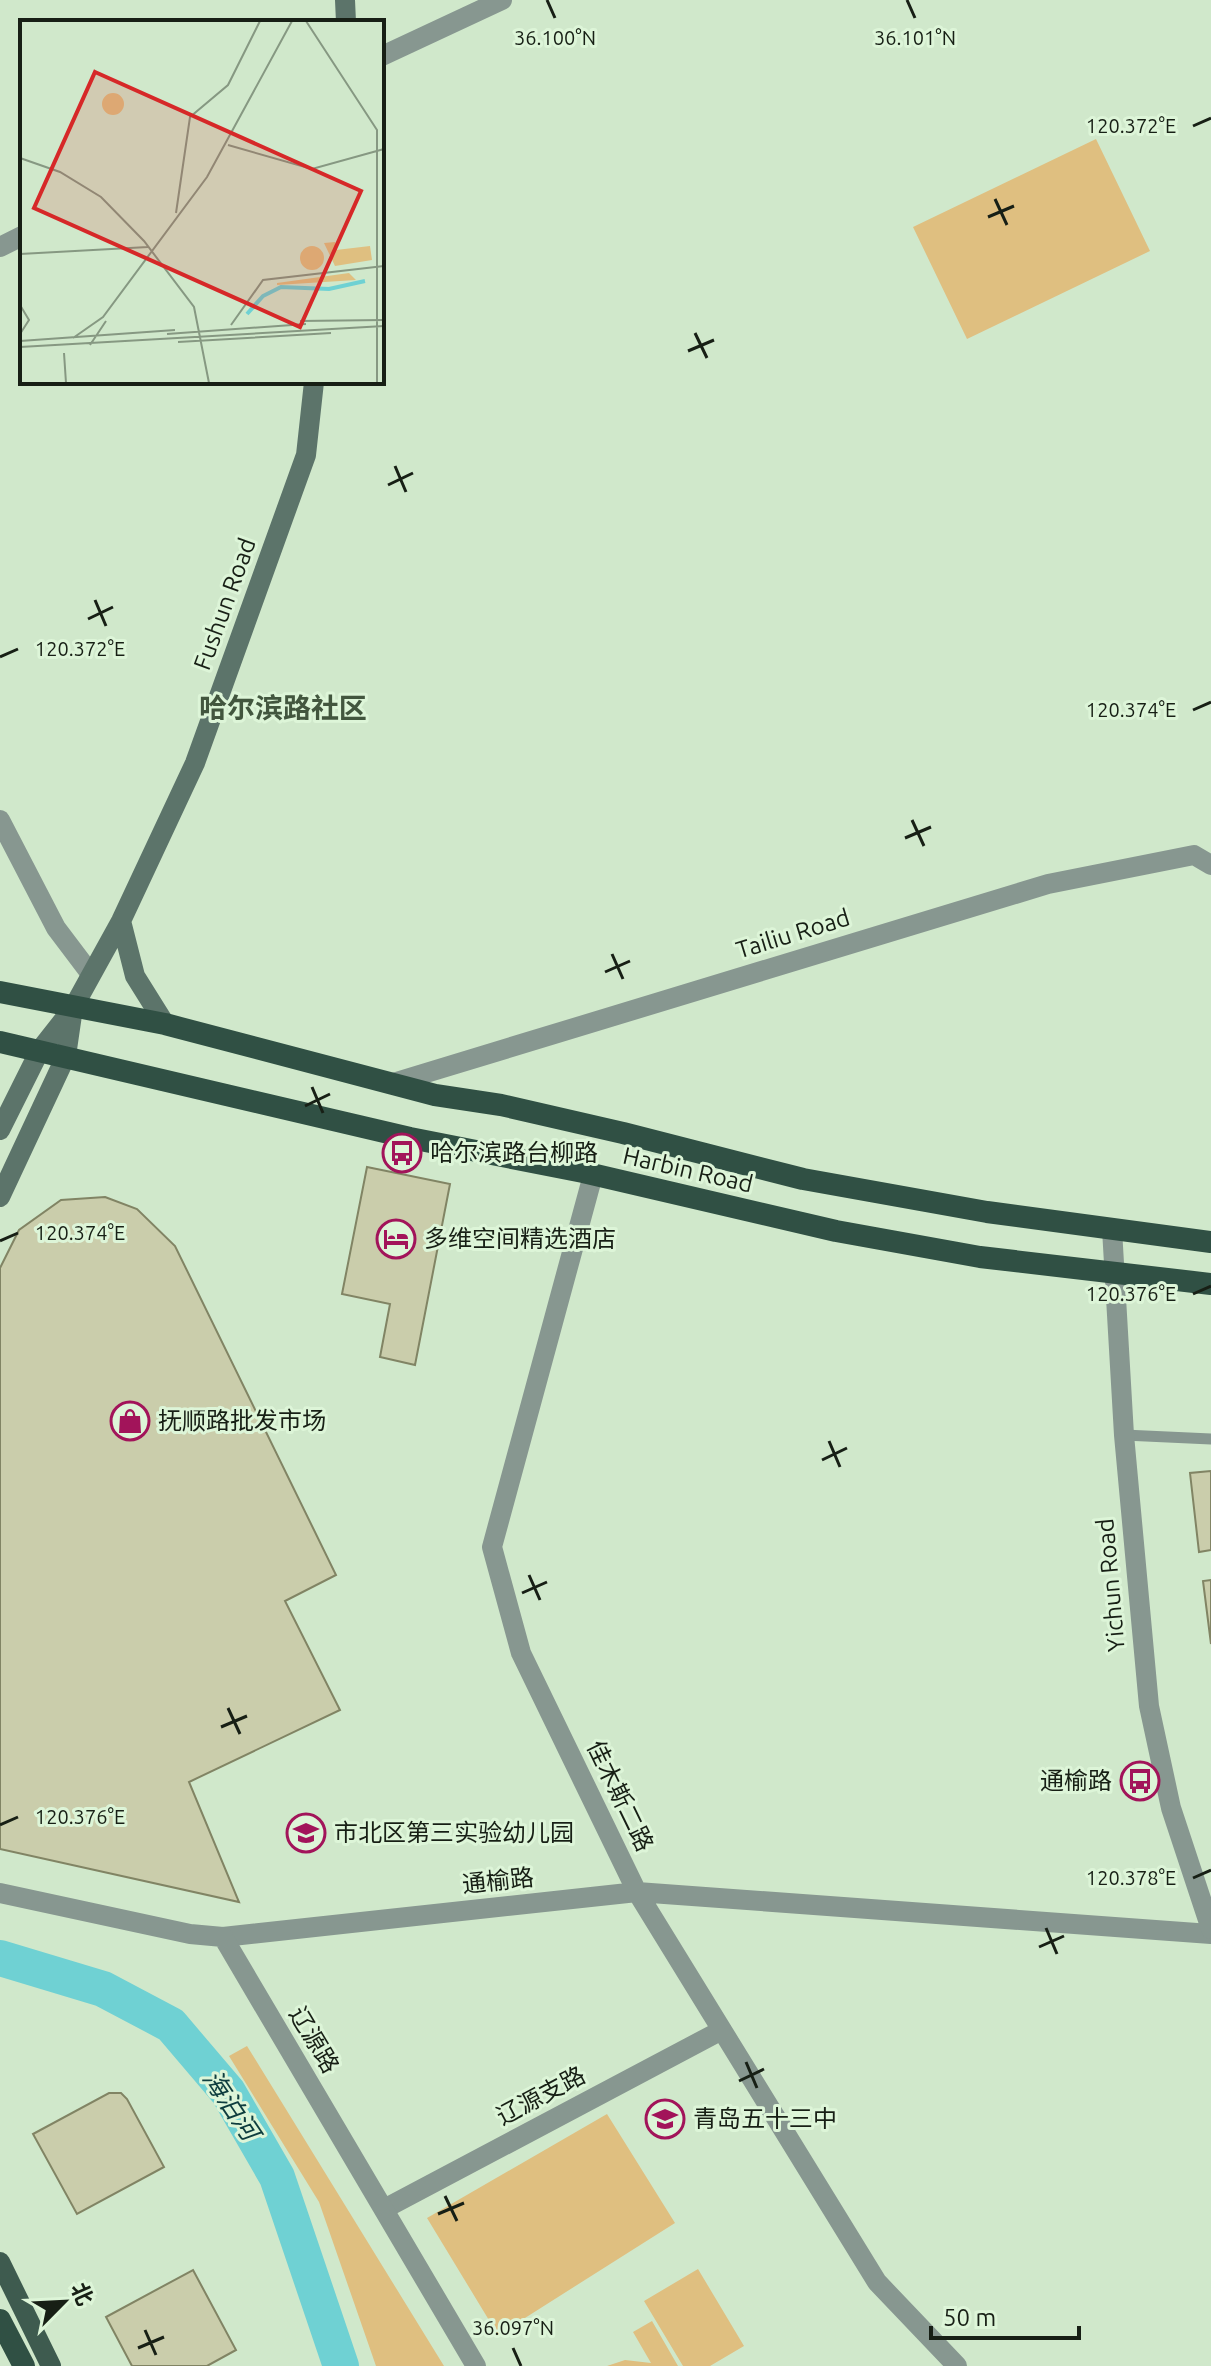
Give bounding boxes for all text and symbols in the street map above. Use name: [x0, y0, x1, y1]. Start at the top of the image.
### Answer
inset map: [20, 20, 384, 384]
text: 36.100°N: [514, 26, 596, 49]
text: 36.101°N: [874, 26, 956, 49]
text: 120.372°E: [1086, 114, 1176, 137]
street label: Fushun Road: [188, 534, 261, 673]
text: 120.372°E: [35, 637, 125, 660]
district label: 哈尔滨路社区: [199, 692, 367, 723]
text: 120.374°E: [1086, 698, 1176, 721]
street label: Tailiu Road: [733, 903, 853, 964]
bus stop icon: 哈尔滨路台柳路: [381, 1132, 423, 1174]
place label: 哈尔滨路台柳路: [430, 1139, 598, 1166]
street label: Harbin Road: [620, 1141, 756, 1198]
hotel icon: 多维空间精选酒店: [375, 1218, 417, 1260]
text: 120.374°E: [35, 1221, 125, 1244]
place label: 多维空间精选酒店: [424, 1225, 616, 1252]
text: 120.376°E: [1086, 1282, 1176, 1305]
shop icon: 抚顺路批发市场: [109, 1400, 151, 1442]
place label: 抚顺路批发市场: [158, 1407, 326, 1434]
street label: Yichun Road: [1091, 1517, 1130, 1653]
street label: 佳木斯二路: [582, 1736, 659, 1856]
bus stop icon: 通榆路: [1119, 1760, 1161, 1802]
place label: 通榆路: [1040, 1767, 1112, 1794]
text: 120.376°E: [35, 1805, 125, 1828]
school or university icon: 市北区第三实验幼儿园: [285, 1812, 327, 1854]
place label: 市北区第三实验幼儿园: [334, 1819, 574, 1846]
street label: 通榆路: [461, 1863, 535, 1898]
text: 120.378°E: [1086, 1866, 1176, 1889]
street label: 辽源路: [284, 2002, 345, 2078]
street label: 辽源支路: [492, 2061, 589, 2130]
water label: 海泊河: [198, 2064, 268, 2149]
school or university icon: 青岛五十三中: [644, 2098, 686, 2140]
place label: 青岛五十三中: [693, 2105, 837, 2132]
north arrow: [24, 2262, 104, 2342]
text: 北: [67, 2279, 99, 2309]
scale bar: [931, 2290, 1079, 2340]
text: 50 m: [943, 2304, 996, 2331]
text: 36.097°N: [472, 2316, 554, 2339]

